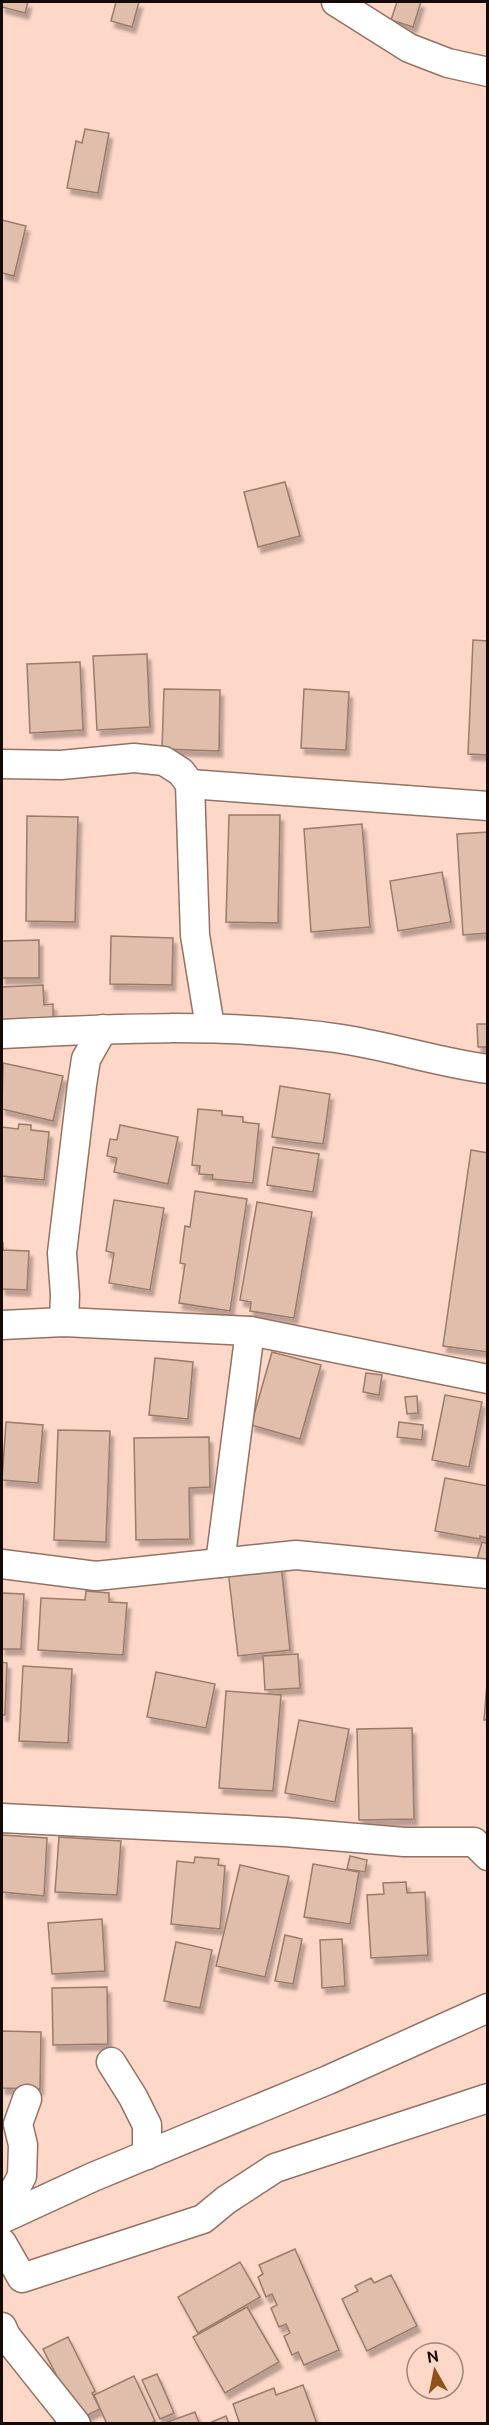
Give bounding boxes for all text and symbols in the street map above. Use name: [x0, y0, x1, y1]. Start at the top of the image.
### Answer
north arrow: [405, 2341, 465, 2401]
text: N: [425, 2346, 440, 2366]

